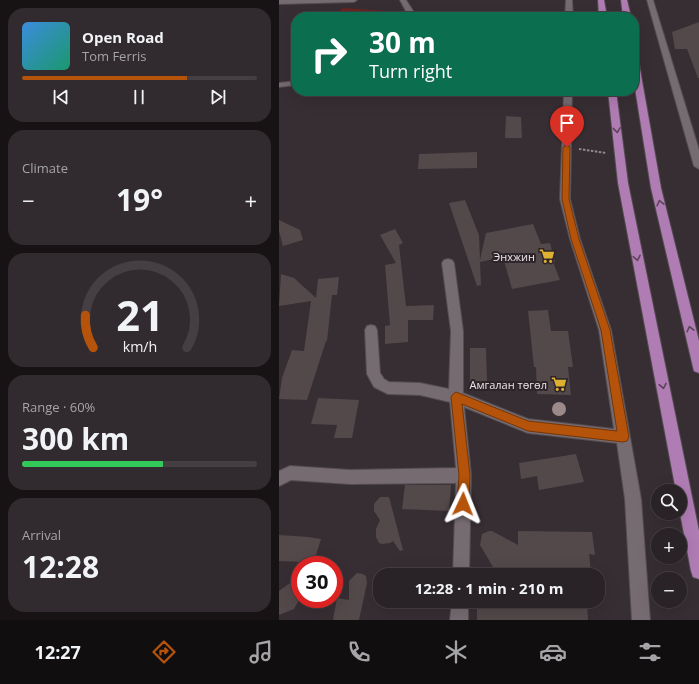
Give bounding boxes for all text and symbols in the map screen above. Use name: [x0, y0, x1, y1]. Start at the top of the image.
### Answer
text: 30 m: [369, 23, 436, 61]
text: Open Road: [82, 27, 164, 47]
icon: right: [303, 28, 355, 80]
text: Tom Ferris: [82, 47, 147, 65]
text: Turn right: [369, 59, 452, 83]
icon: previous: [50, 86, 72, 108]
icon: pause: [128, 86, 150, 108]
icon: next: [207, 86, 229, 108]
pin: [550, 106, 584, 147]
icon: arrive: [556, 112, 578, 134]
one-way arrow: [612, 127, 621, 133]
text: Climate: [22, 159, 68, 177]
text: 19°: [116, 179, 163, 220]
text: −: [22, 185, 35, 215]
text: +: [244, 185, 257, 215]
one-way arrow: [656, 199, 664, 206]
supermarket icon: Энхжин: [538, 247, 556, 265]
place label: Энхжин: [493, 249, 535, 264]
one-way arrow: [633, 255, 641, 261]
text: 21: [116, 287, 163, 343]
one-way arrow: [686, 326, 695, 333]
text: km/h: [122, 337, 157, 356]
supermarket icon: Амгалан төгөл: [550, 375, 568, 393]
place label: Амгалан төгөл: [469, 377, 547, 392]
one-way arrow: [658, 382, 666, 389]
text: Range · 60%: [22, 398, 95, 416]
text: 300 km: [22, 418, 129, 459]
position arrow: [442, 483, 484, 525]
map controls: [651, 484, 687, 608]
button: search: [651, 484, 687, 520]
text: Arrival: [22, 526, 61, 544]
button: +: [651, 528, 687, 564]
text: 12:28: [22, 546, 99, 587]
speed limit sign: 30: [291, 556, 343, 608]
button: −: [651, 572, 687, 608]
text: 12:28 · 1 min · 210 m: [415, 578, 563, 598]
icon: directions: [150, 638, 178, 666]
icon: music: [247, 638, 275, 666]
icon: phone: [345, 638, 373, 666]
icon: climate: [442, 638, 470, 666]
icon: car: [539, 638, 567, 666]
icon: filters: [636, 638, 664, 666]
text: 12:27: [35, 640, 81, 664]

